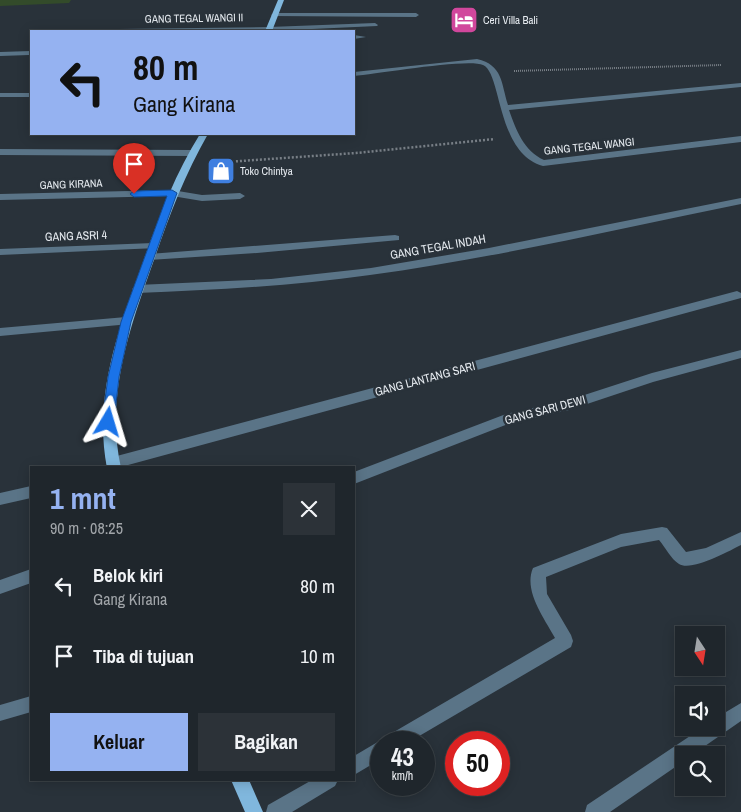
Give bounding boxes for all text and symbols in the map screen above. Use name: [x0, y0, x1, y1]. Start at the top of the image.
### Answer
hotel icon: Ceri Villa Bali: [449, 5, 479, 35]
street label: GANG TEGAL WANGI II: [145, 10, 243, 26]
place label: Ceri Villa Bali: [483, 13, 538, 27]
text: 80 m: [133, 44, 198, 91]
icon: left: [50, 50, 115, 115]
text: Gang Kirana: [133, 89, 235, 119]
street label: GANG TEGAL WANGI: [543, 134, 635, 158]
pin: [113, 143, 155, 194]
icon: arrive: [120, 150, 148, 178]
shop icon: Toko Chintya: [206, 156, 236, 186]
place label: Toko Chintya: [240, 164, 293, 178]
street label: GANG KIRANA: [39, 176, 104, 192]
street label: GANG ASRI 4: [45, 227, 108, 245]
street label: GANG TEGAL INDAH: [389, 231, 487, 263]
street label: GANG LANTANG SARI: [373, 358, 477, 400]
street label: GANG SARI DEWI: [503, 392, 587, 428]
position arrow: [81, 395, 133, 447]
text: 1 mnt: [50, 478, 116, 518]
button: close: [283, 483, 335, 535]
text: 90 m · 08:25: [50, 517, 123, 539]
text: Belok kiri: [93, 562, 163, 588]
icon: left: [50, 572, 78, 600]
text: 80 m: [300, 573, 335, 599]
text: Gang Kirana: [93, 588, 167, 610]
north arrow: [675, 626, 725, 676]
map controls: [675, 626, 725, 796]
icon: arrive: [50, 642, 78, 670]
text: Tiba di tujuan: [93, 643, 194, 669]
text: 10 m: [300, 643, 335, 669]
button: sound: [675, 686, 725, 736]
button: Keluar: [50, 713, 188, 771]
button: Bagikan: [198, 713, 335, 771]
speed limit sign: 50: [445, 731, 510, 796]
text: 43: [391, 740, 414, 774]
button: search: [675, 746, 725, 796]
text: km/h: [392, 768, 413, 784]

